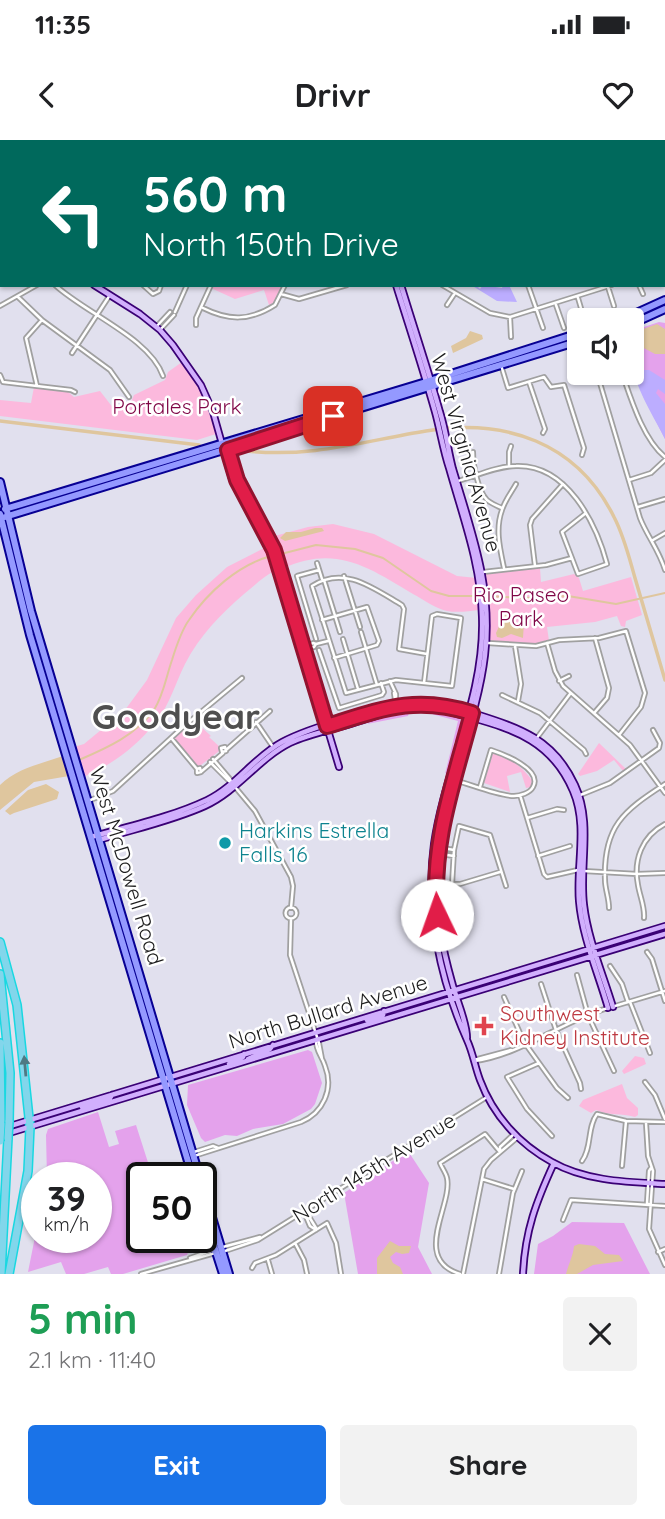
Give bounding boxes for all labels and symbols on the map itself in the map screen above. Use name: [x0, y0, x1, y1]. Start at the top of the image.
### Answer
street label: West Virginia Avenue: [426, 350, 508, 555]
pin: [303, 386, 363, 446]
park label: Portales Park: [112, 393, 242, 419]
park label: Rio Paseo Park: [473, 581, 569, 631]
district label: Goodyear: [92, 694, 260, 738]
street label: West McDowell Road: [84, 763, 169, 968]
place label: Harkins Estrella Falls 16: [239, 817, 389, 867]
marker: Harkins Estrella Falls 16: [217, 835, 233, 851]
position arrow: [400, 878, 474, 952]
street label: North Bullard Avenue: [225, 968, 430, 1054]
place label: Southwest Kidney Institute: [500, 1000, 650, 1050]
marker: Southwest Kidney Institute: [474, 1016, 494, 1036]
one-way arrow: [19, 1055, 30, 1077]
street label: North 145th Avenue: [287, 1106, 460, 1228]
speed limit sign: 50: [126, 1162, 217, 1253]

